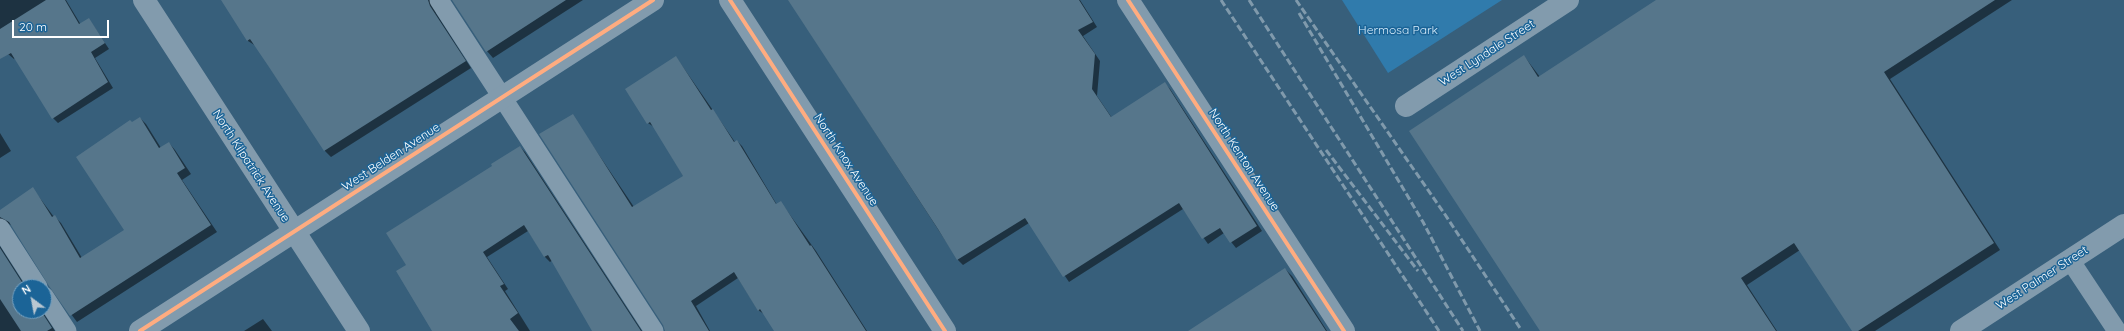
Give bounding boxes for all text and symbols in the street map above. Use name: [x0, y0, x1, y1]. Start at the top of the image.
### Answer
scale bar: [14, 12, 111, 38]
street label: West Lyndale Street: [1437, 17, 1537, 89]
text: 20 m: [19, 19, 47, 34]
park label: Hermosa Park: [1358, 23, 1438, 37]
street label: North Kenton Avenue: [1206, 106, 1282, 214]
street label: North Kilpatrick Avenue: [209, 107, 293, 225]
street label: North Knox Avenue: [811, 111, 881, 209]
street label: West Belden Avenue: [339, 120, 443, 194]
street label: West Palmer Street: [1993, 243, 2091, 313]
north arrow: [12, 279, 52, 319]
text: N: [19, 282, 33, 298]

